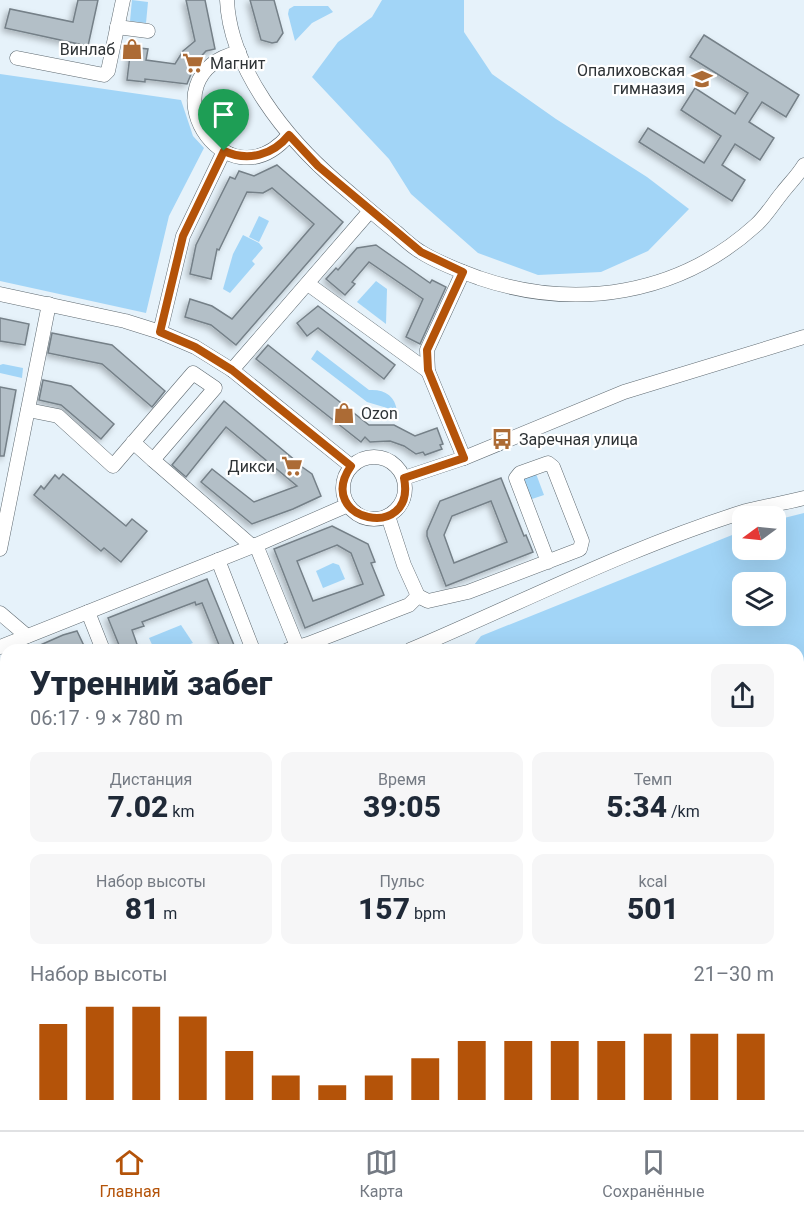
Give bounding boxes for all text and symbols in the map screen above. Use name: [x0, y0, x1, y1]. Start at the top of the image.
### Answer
shop icon: Винлаб: [120, 37, 144, 61]
place label: Винлаб: [60, 40, 115, 59]
supermarket icon: Магнит: [181, 51, 205, 75]
place label: Магнит: [210, 54, 266, 73]
place label: Опалиховская гимназия: [577, 61, 685, 98]
school or university icon: Опалиховская гимназия: [690, 67, 714, 91]
pin: [198, 89, 249, 151]
icon: arrive: [207, 98, 240, 131]
shop icon: Ozon: [332, 401, 356, 425]
place label: Ozon: [361, 404, 398, 423]
bus stop icon: Заречная улица: [490, 427, 514, 451]
place label: Заречная улица: [519, 430, 638, 449]
supermarket icon: Дикси: [280, 454, 304, 478]
place label: Дикси: [228, 457, 275, 476]
north arrow: [732, 506, 786, 560]
map controls: [732, 506, 786, 626]
button: layers: [732, 572, 786, 626]
text: Утренний забег: [30, 664, 272, 703]
button: share: [711, 664, 774, 727]
text: 06:17 · 9 × 780 m: [30, 706, 183, 730]
text: Дистанция: [110, 770, 192, 789]
text: Время: [378, 770, 426, 789]
text: Темп: [634, 770, 672, 789]
text: 7.02: [108, 789, 168, 824]
text: 39:05: [363, 789, 441, 824]
text: 5:34: [606, 789, 667, 824]
text: km: [168, 802, 194, 821]
text: /km: [667, 802, 700, 821]
text: Набор высоты: [96, 872, 206, 891]
text: Пульс: [380, 872, 424, 891]
text: kcal: [639, 872, 667, 891]
text: 81: [125, 891, 159, 926]
text: 157: [358, 891, 410, 926]
text: 501: [627, 891, 679, 926]
text: m: [159, 904, 177, 923]
text: bpm: [410, 904, 446, 923]
text: Набор высоты: [30, 962, 168, 986]
text: 21–30 m: [693, 962, 774, 986]
tab: Главная: [100, 1146, 160, 1201]
tab: Карта: [360, 1146, 403, 1201]
tab: Сохранённые: [602, 1146, 704, 1201]

